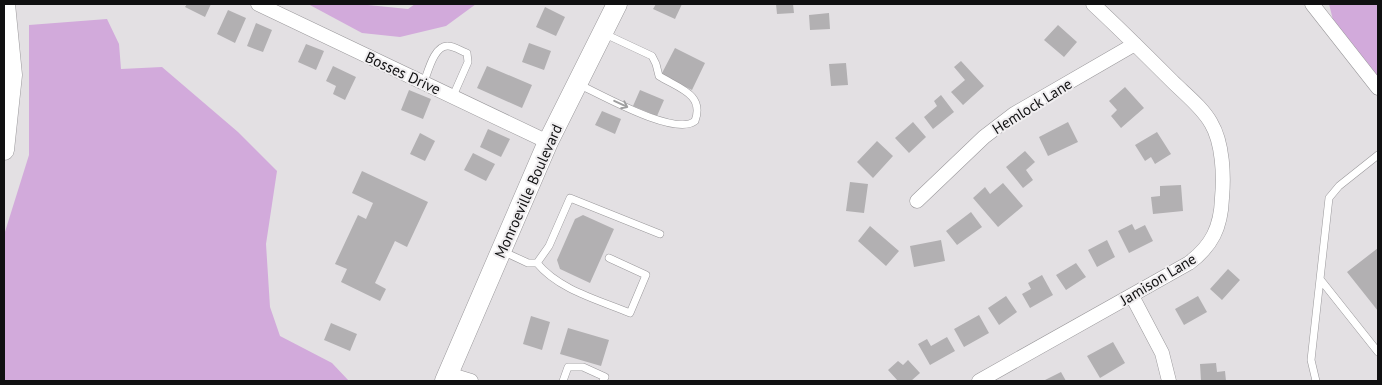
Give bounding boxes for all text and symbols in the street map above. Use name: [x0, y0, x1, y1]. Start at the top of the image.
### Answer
street label: Bosses Drive: [362, 47, 444, 99]
street label: Hemlock Lane: [989, 74, 1075, 138]
one-way arrow: [614, 100, 629, 110]
street label: Monroeville Boulevard: [490, 121, 566, 261]
street label: Jamison Lane: [1116, 249, 1199, 310]

